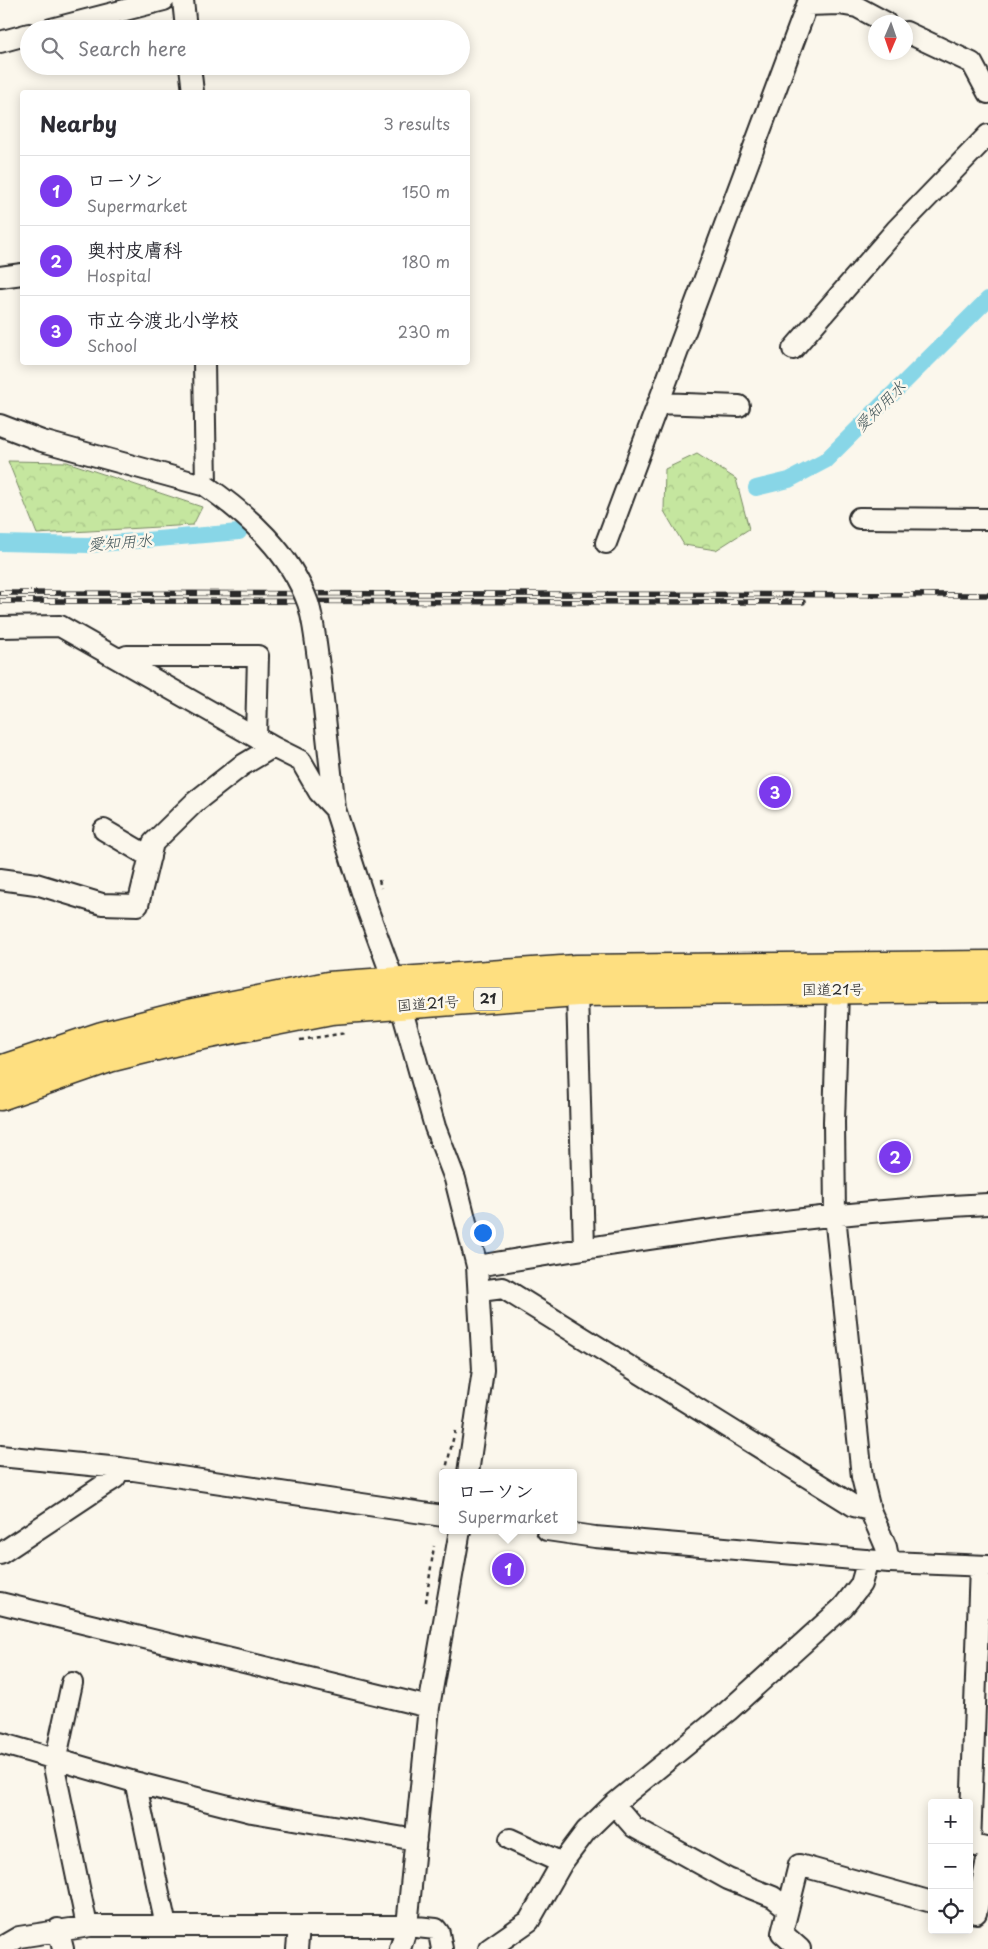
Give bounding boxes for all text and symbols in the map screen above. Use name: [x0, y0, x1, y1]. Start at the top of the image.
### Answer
north arrow: [868, 15, 913, 60]
search box: [20, 20, 470, 75]
icon: search: [38, 34, 66, 62]
text: Search here: [78, 34, 187, 62]
text: Nearby: [40, 107, 117, 139]
text: 3 results: [383, 111, 450, 135]
text: ローソン: [87, 165, 163, 193]
text: 1: [52, 179, 60, 203]
text: 150 m: [402, 179, 450, 203]
text: Supermarket: [87, 193, 187, 217]
text: 奥村皮膚科: [87, 235, 182, 263]
text: 2: [50, 249, 62, 273]
text: 180 m: [402, 249, 450, 273]
text: Hospital: [87, 263, 151, 287]
text: 市立今渡北小学校: [87, 305, 239, 333]
text: 3: [51, 319, 61, 343]
text: 230 m: [398, 319, 450, 343]
text: School: [87, 333, 137, 357]
water label: 愛知用水: [848, 374, 910, 436]
water label: 愛知用水: [87, 527, 153, 555]
pin: 3: [759, 773, 791, 811]
street label: 国道21号: [802, 977, 864, 1000]
road number: 21: [474, 988, 502, 1011]
street label: 国道21号: [396, 989, 460, 1016]
pin: 2: [879, 1138, 911, 1176]
your location: [470, 1220, 496, 1246]
popup: [439, 1469, 577, 1534]
text: ローソン: [458, 1476, 534, 1504]
text: Supermarket: [458, 1504, 558, 1528]
pin: 1: [492, 1550, 524, 1588]
map controls: [928, 1799, 973, 1934]
button: +: [928, 1799, 973, 1844]
button: −: [928, 1844, 973, 1889]
button: locate: [928, 1889, 973, 1934]

